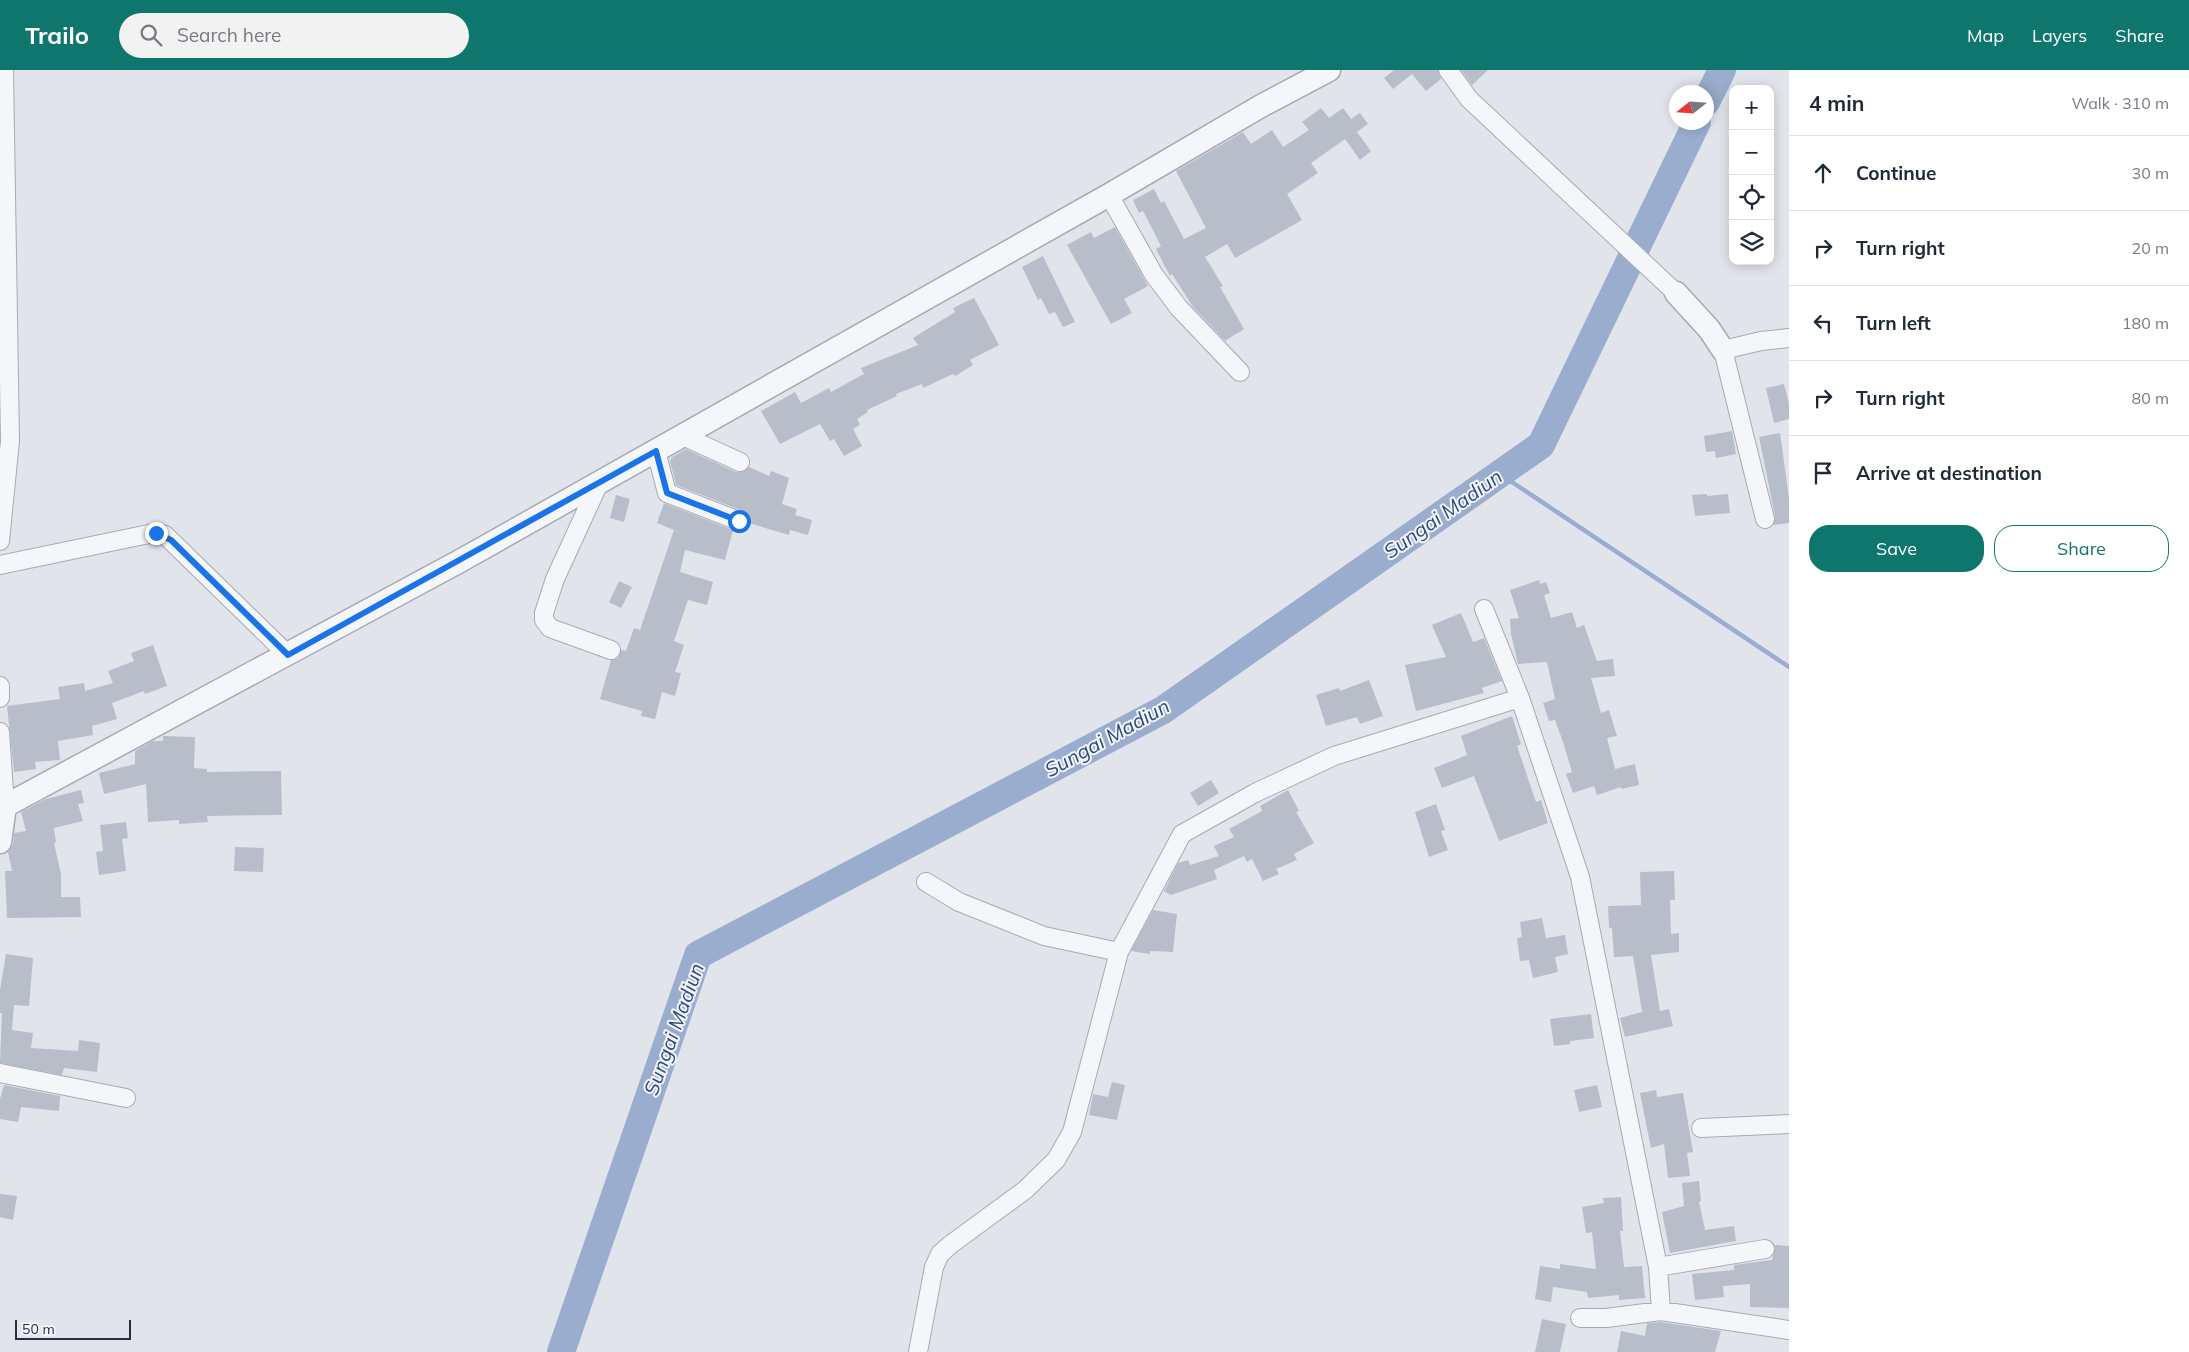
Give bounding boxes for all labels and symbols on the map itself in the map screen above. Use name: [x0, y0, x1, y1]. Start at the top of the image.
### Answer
north arrow: [1669, 85, 1714, 130]
water label: Sungai Madiun: [1379, 464, 1507, 564]
route start: [728, 510, 751, 533]
route end: [145, 522, 168, 545]
water label: Sungai Madiun: [1040, 693, 1174, 782]
water label: Sungai Madiun: [638, 959, 709, 1098]
scale bar: [15, 1317, 131, 1340]

